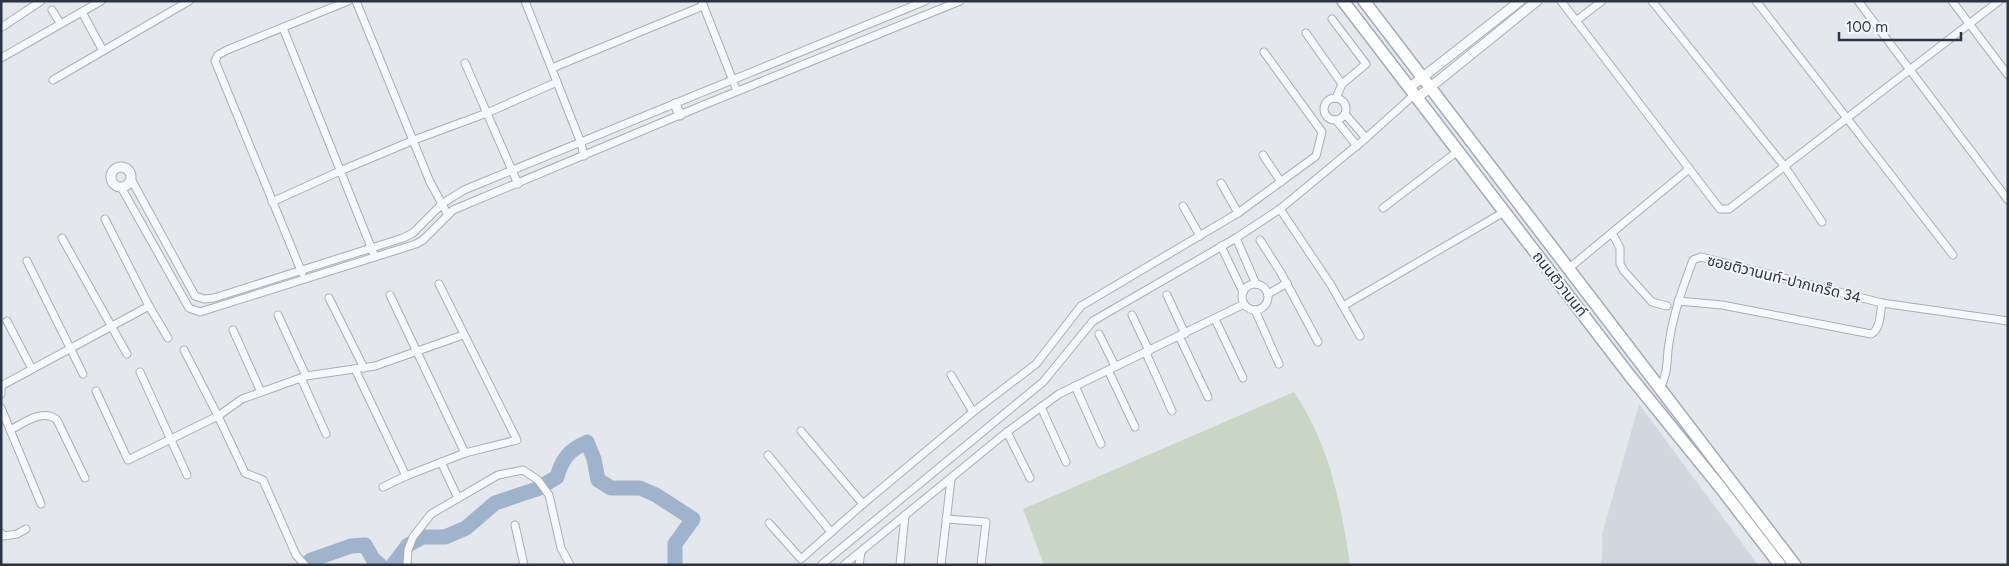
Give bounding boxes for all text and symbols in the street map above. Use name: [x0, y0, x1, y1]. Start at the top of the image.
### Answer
scale bar: [1839, 10, 1962, 42]
text: 100 m: [1846, 18, 1888, 36]
street label: ถนนติวานนท์: [1529, 248, 1591, 320]
street label: ซอยติวานนท์-ปากเกร็ด 34: [1705, 251, 1863, 307]

